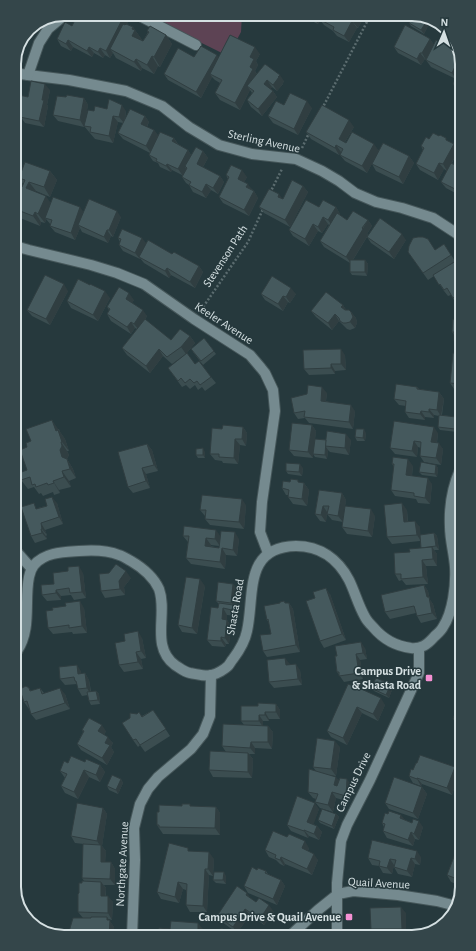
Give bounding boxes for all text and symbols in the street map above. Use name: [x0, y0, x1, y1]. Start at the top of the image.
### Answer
north arrow: [424, 12, 464, 52]
text: N: [440, 17, 448, 28]
street label: Sterling Avenue: [227, 127, 301, 155]
street label: Stevenson Path: [201, 223, 249, 289]
street label: Keeler Avenue: [193, 300, 255, 346]
street label: Shasta Road: [224, 578, 246, 636]
place label: Campus Drive & Shasta Road: [352, 665, 422, 691]
marker: Campus Drive & Shasta Road: [424, 673, 434, 683]
street label: Campus Drive: [333, 750, 373, 814]
street label: Northgate Avenue: [114, 821, 130, 907]
street label: Quail Avenue: [348, 875, 410, 892]
place label: Campus Drive & Quail Avenue: [198, 911, 341, 924]
marker: Campus Drive & Quail Avenue: [344, 912, 354, 922]

